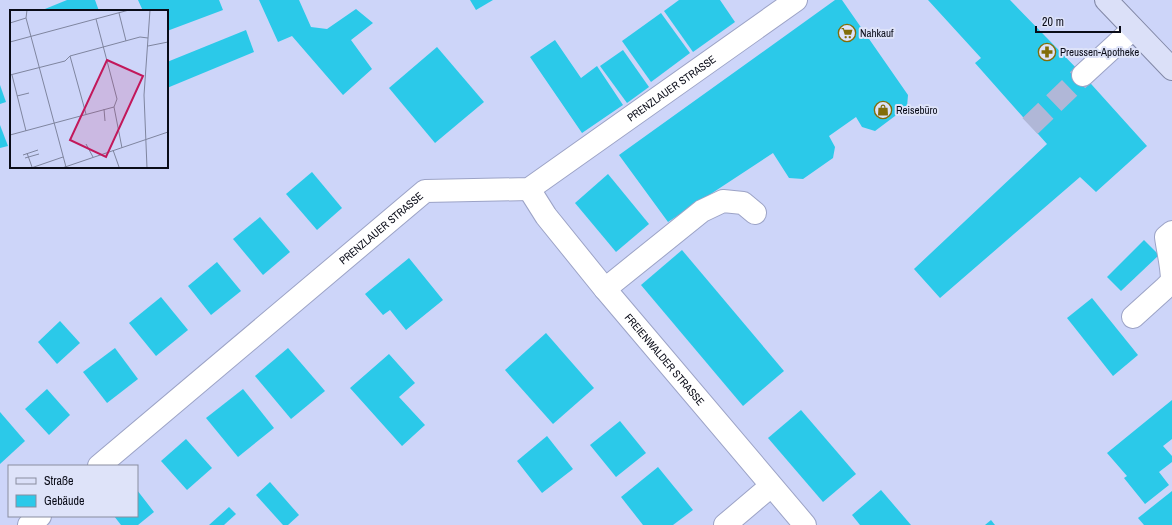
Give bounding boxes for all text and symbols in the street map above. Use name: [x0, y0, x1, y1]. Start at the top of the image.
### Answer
scale bar: [1036, 8, 1120, 34]
inset map: [10, 10, 168, 168]
text: 20 m: [1042, 14, 1064, 30]
supermarket icon: Nahkauf: [837, 23, 857, 43]
place label: Nahkauf: [860, 26, 894, 40]
pharmacy icon: Preussen-Apotheke: [1037, 42, 1057, 62]
place label: Preussen-Apotheke: [1060, 45, 1139, 59]
street label: PRENZLAUER STRASSE: [624, 52, 718, 124]
shop icon: Reisebüro: [873, 100, 893, 120]
place label: Reisebüro: [896, 103, 938, 117]
street label: PRENZLAUER STRASSE: [336, 189, 426, 267]
street label: FREIENWALDER STRASSE: [622, 311, 708, 408]
legend: [8, 465, 138, 517]
text: Straße: [44, 473, 74, 489]
text: Gebäude: [44, 493, 85, 509]

